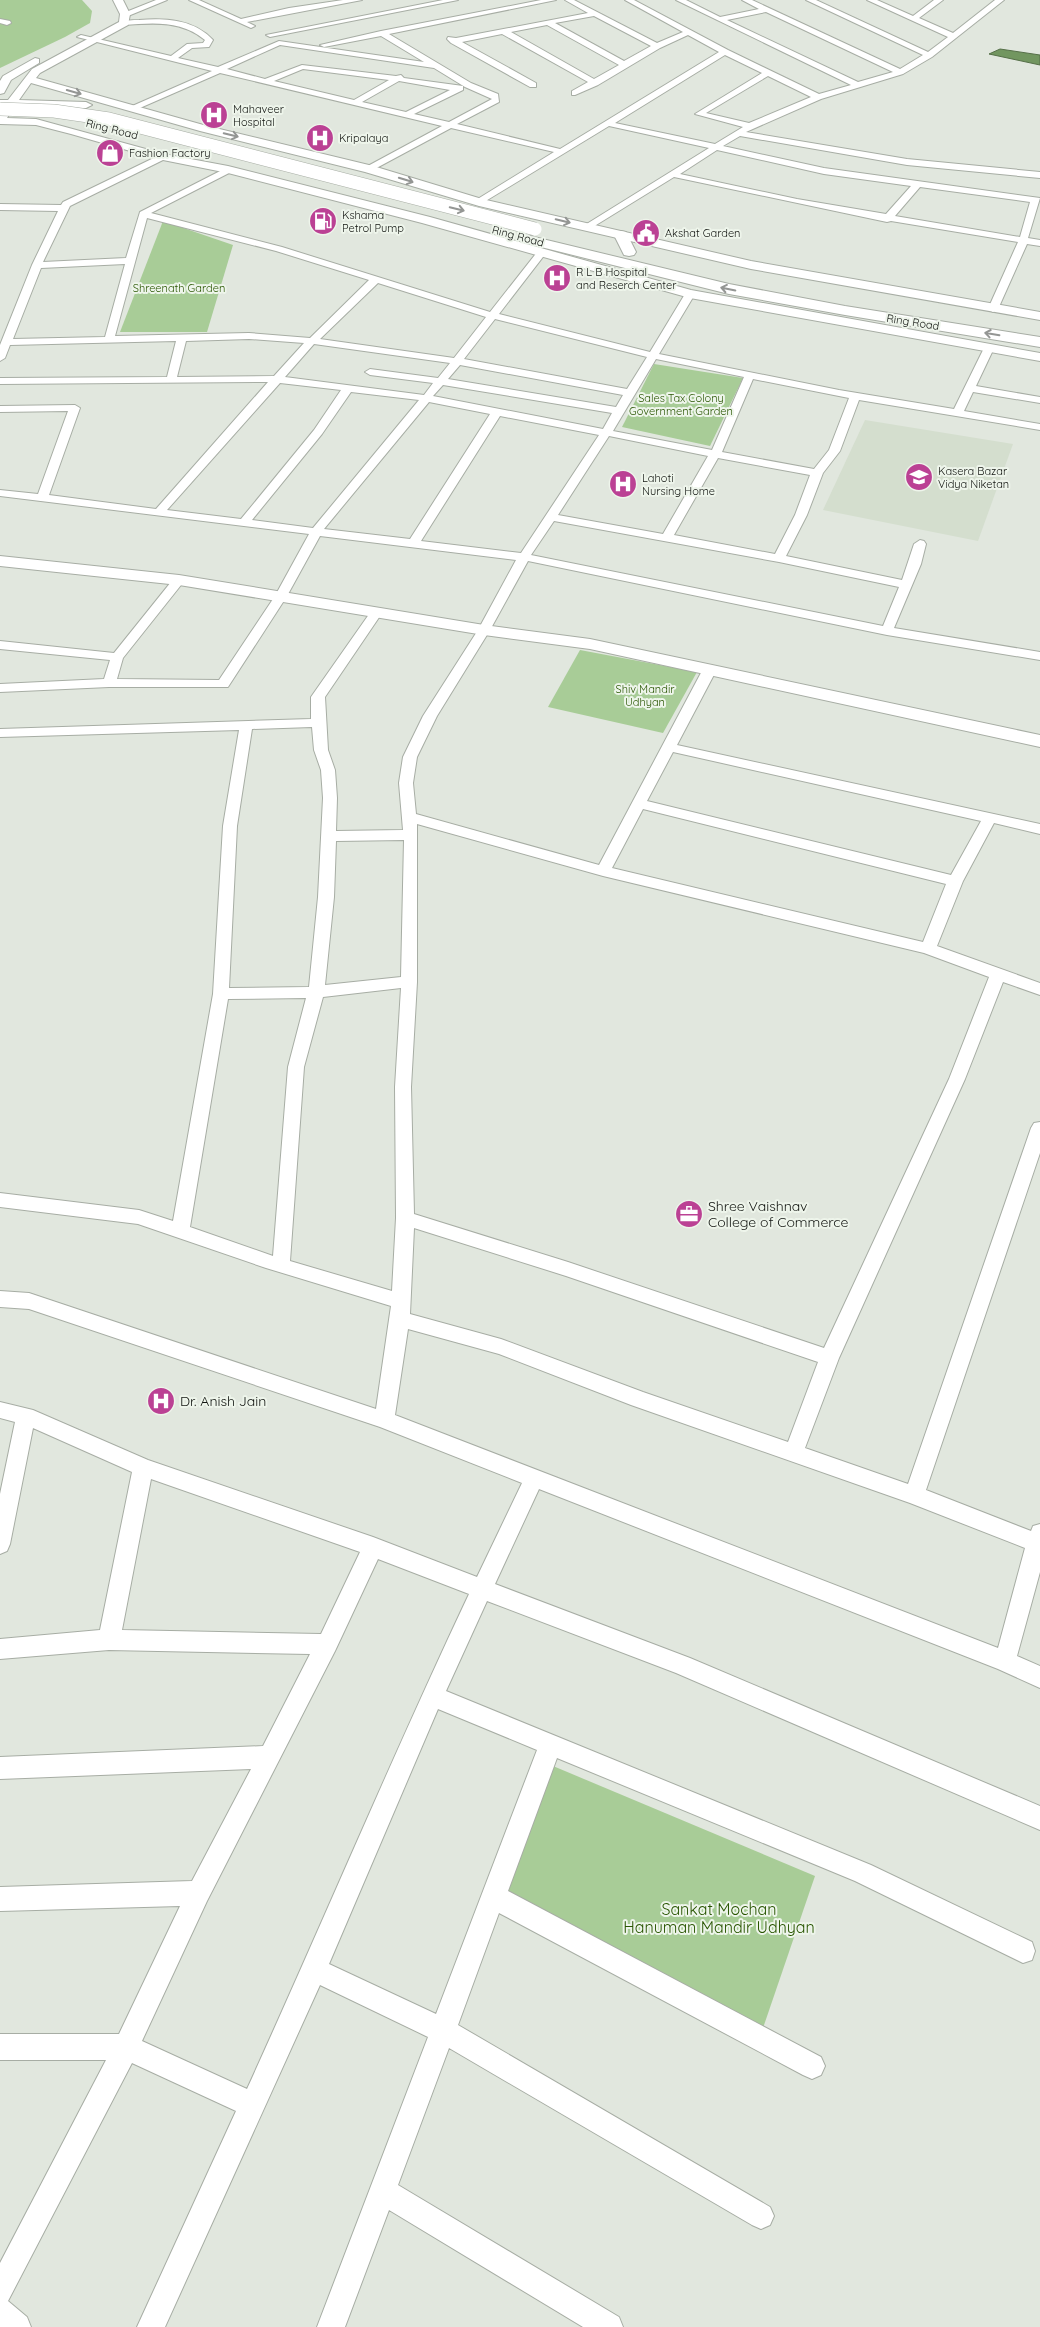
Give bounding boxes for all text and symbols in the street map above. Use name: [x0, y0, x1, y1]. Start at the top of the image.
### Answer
one-way arrow: [66, 88, 82, 98]
hospital icon: Mahaveer Hospital: [199, 100, 229, 130]
place label: Mahaveer Hospital: [233, 102, 285, 129]
street label: Ring Road: [84, 116, 140, 142]
hospital icon: Kripalaya: [305, 123, 335, 153]
one-way arrow: [223, 131, 239, 140]
place label: Kripalaya: [339, 131, 388, 145]
shop icon: Fashion Factory: [95, 138, 125, 168]
place label: Fashion Factory: [129, 146, 211, 160]
one-way arrow: [397, 175, 413, 185]
one-way arrow: [448, 205, 464, 214]
fuel station icon: Kshama Petrol Pump: [308, 206, 338, 236]
place label: Kshama Petrol Pump: [342, 208, 404, 235]
one-way arrow: [554, 217, 570, 226]
public building icon: Akshat Garden: [631, 218, 661, 248]
street label: Ring Road: [490, 222, 546, 250]
place label: Akshat Garden: [665, 226, 740, 240]
hospital icon: R L B Hospital and Reserch Center: [542, 263, 572, 293]
place label: R L B Hospital and Reserch Center: [576, 265, 677, 292]
park label: Shreenath Garden: [133, 281, 225, 295]
one-way arrow: [721, 283, 737, 293]
street label: Ring Road: [886, 311, 940, 333]
one-way arrow: [984, 329, 1000, 339]
park label: Sales Tax Colony Government Garden: [629, 391, 733, 418]
school or university icon: Kasera Bazar Vidya Niketan: [904, 462, 934, 492]
place label: Kasera Bazar Vidya Niketan: [938, 464, 1009, 491]
hospital icon: Lahoti Nursing Home: [608, 469, 638, 499]
place label: Lahoti Nursing Home: [642, 471, 715, 498]
park label: Shiv Mandir Udhyan: [616, 682, 675, 709]
place label: Shree Vaishnav College of Commerce: [708, 1197, 849, 1231]
office icon: Shree Vaishnav College of Commerce: [674, 1199, 704, 1229]
hospital icon: Dr. Anish Jain: [146, 1386, 176, 1416]
place label: Dr. Anish Jain: [180, 1392, 266, 1410]
park label: Sankat Mochan Hanuman Mandir Udhyan: [623, 1899, 815, 1937]

